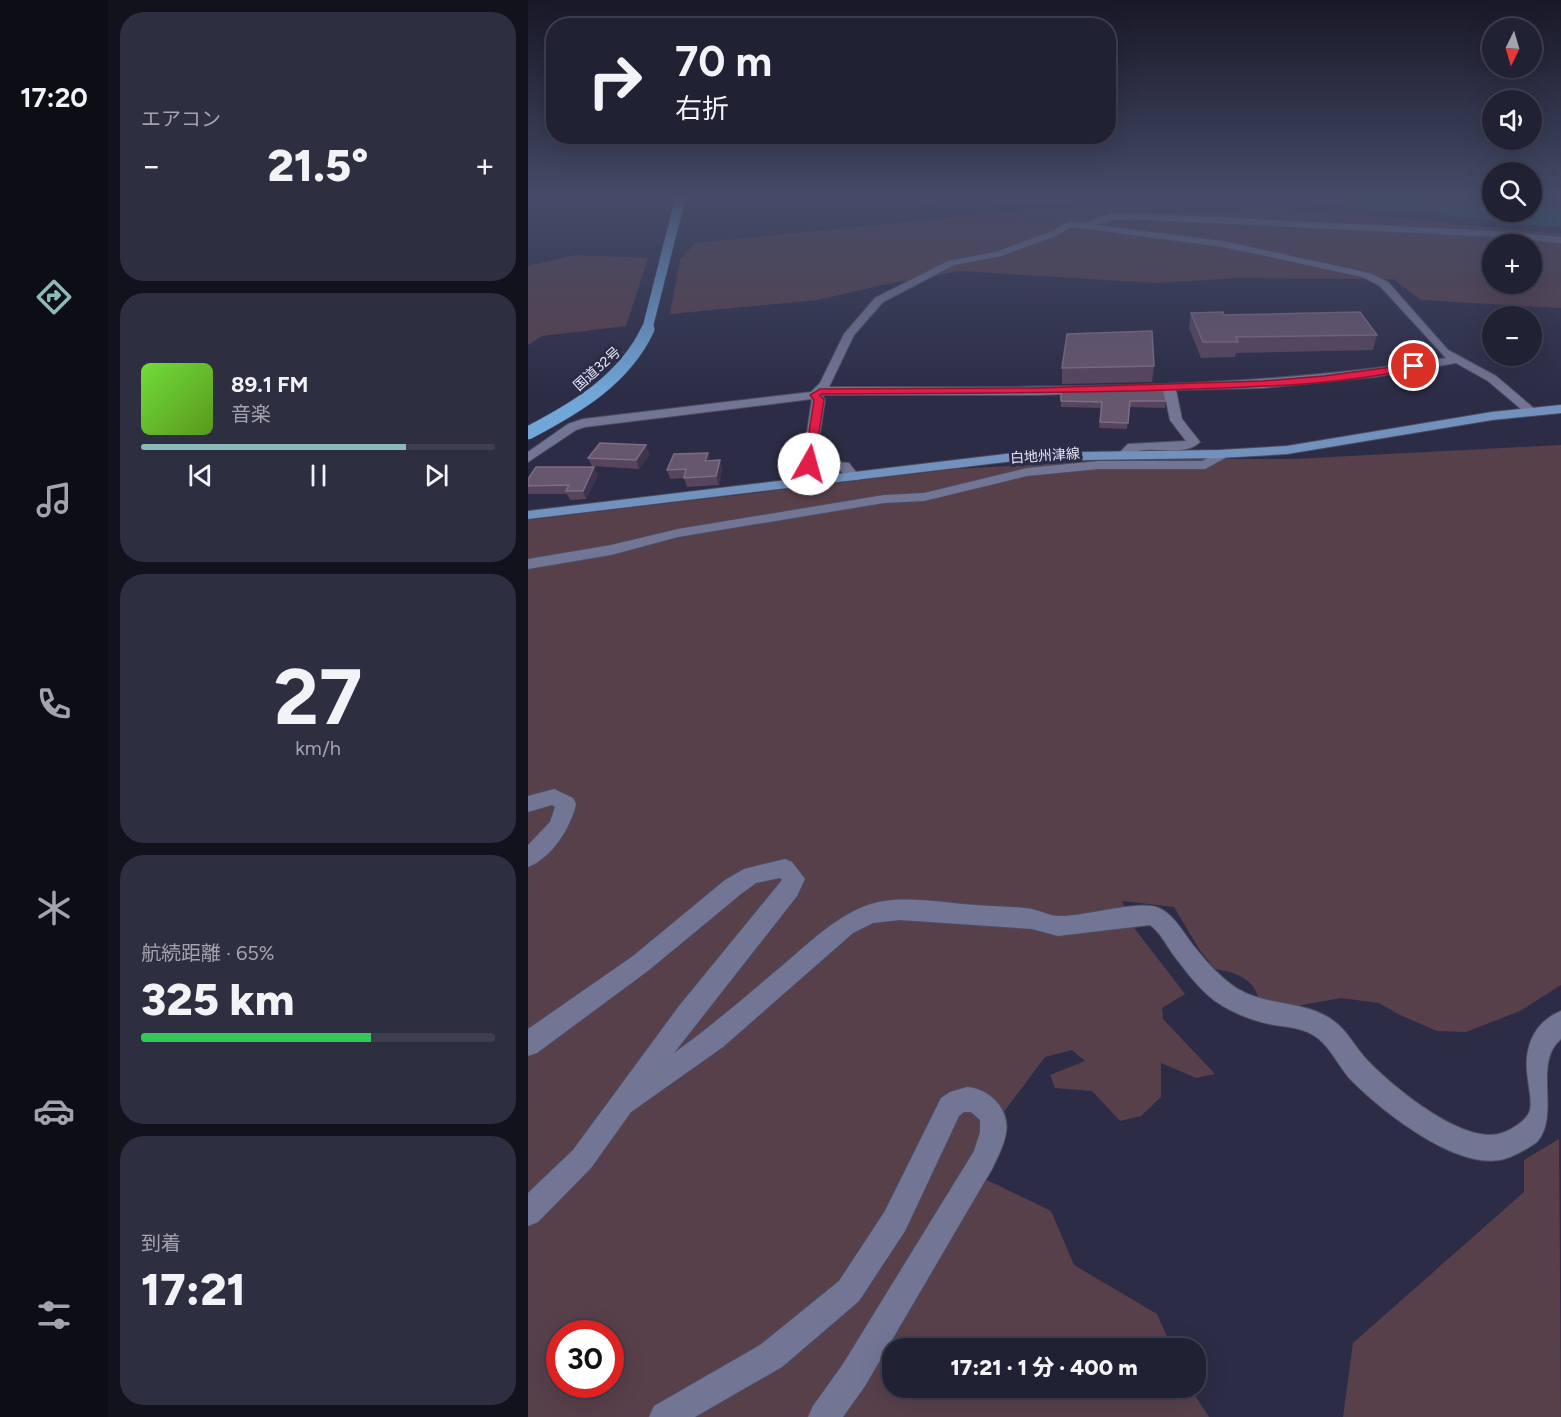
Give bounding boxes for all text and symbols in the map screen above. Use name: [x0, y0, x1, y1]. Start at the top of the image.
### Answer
north arrow: [1482, 18, 1542, 78]
map controls: [1482, 18, 1542, 366]
text: 70 m: [675, 36, 772, 87]
icon: right: [576, 42, 654, 120]
text: 17:20: [20, 81, 88, 114]
button: sound: [1482, 90, 1542, 150]
text: 右折: [675, 92, 729, 125]
text: エアコン: [141, 107, 221, 131]
text: 21.5°: [267, 138, 369, 192]
text: −: [141, 146, 162, 185]
text: +: [474, 146, 495, 185]
button: search: [1482, 162, 1542, 222]
button: +: [1482, 234, 1542, 294]
icon: directions: [33, 276, 75, 318]
button: −: [1482, 306, 1542, 366]
pin: [1388, 340, 1439, 391]
street label: 国道32号: [570, 343, 624, 395]
icon: arrive: [1397, 349, 1430, 382]
text: 89.1 FM: [231, 371, 308, 398]
text: 音楽: [231, 402, 271, 426]
position arrow: [777, 432, 841, 496]
street label: 白地州津線: [1009, 445, 1081, 467]
icon: previous: [184, 459, 217, 492]
icon: pause: [302, 459, 335, 492]
icon: next: [420, 459, 453, 492]
icon: music: [33, 479, 75, 521]
text: 27: [274, 650, 362, 744]
icon: phone: [33, 683, 75, 725]
text: km/h: [295, 736, 341, 760]
icon: climate: [33, 887, 75, 929]
text: 航続距離 · 65%: [141, 941, 275, 965]
text: 325 km: [141, 972, 294, 1026]
icon: car: [33, 1090, 75, 1132]
text: 到着: [141, 1231, 181, 1255]
text: 17:21: [141, 1262, 246, 1316]
icon: filters: [33, 1294, 75, 1336]
speed limit sign: 30: [546, 1320, 624, 1398]
text: 17:21 · 1 分 · 400 m: [950, 1354, 1138, 1381]

